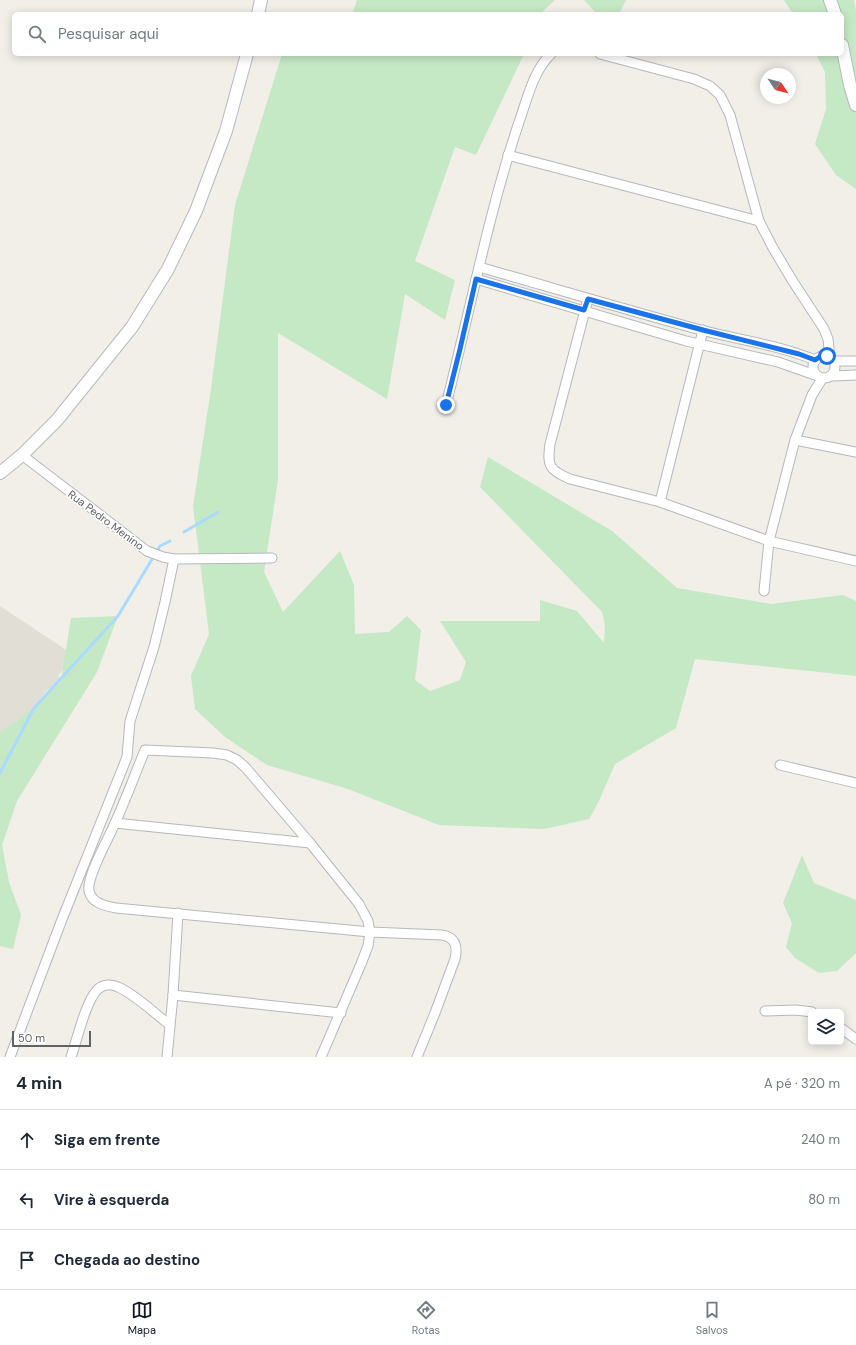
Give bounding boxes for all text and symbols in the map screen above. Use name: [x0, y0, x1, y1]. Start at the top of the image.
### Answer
search box: [12, 12, 844, 56]
icon: search: [26, 23, 48, 45]
text: Pesquisar aqui: [58, 24, 159, 44]
north arrow: [760, 68, 796, 104]
route start: [818, 347, 836, 365]
route end: [437, 396, 455, 414]
street label: Rua Pedro Menino: [65, 487, 147, 553]
map controls: [808, 1009, 844, 1045]
button: layers: [808, 1009, 844, 1045]
scale bar: [12, 1029, 91, 1048]
text: 50 m: [18, 1031, 45, 1045]
text: 4 min: [16, 1072, 62, 1094]
text: A pé · 320 m: [764, 1075, 840, 1092]
icon: ahead: [16, 1129, 38, 1151]
text: Siga em frente: [54, 1130, 160, 1150]
text: 240 m: [801, 1131, 840, 1148]
icon: left: [16, 1189, 38, 1211]
text: Vire à esquerda: [54, 1190, 169, 1210]
text: 80 m: [808, 1191, 840, 1208]
icon: arrive: [16, 1249, 38, 1271]
text: Chegada ao destino: [54, 1250, 200, 1270]
tab: Mapa: [128, 1299, 156, 1337]
tab: Rotas: [412, 1299, 440, 1337]
tab: Salvos: [696, 1299, 728, 1337]

